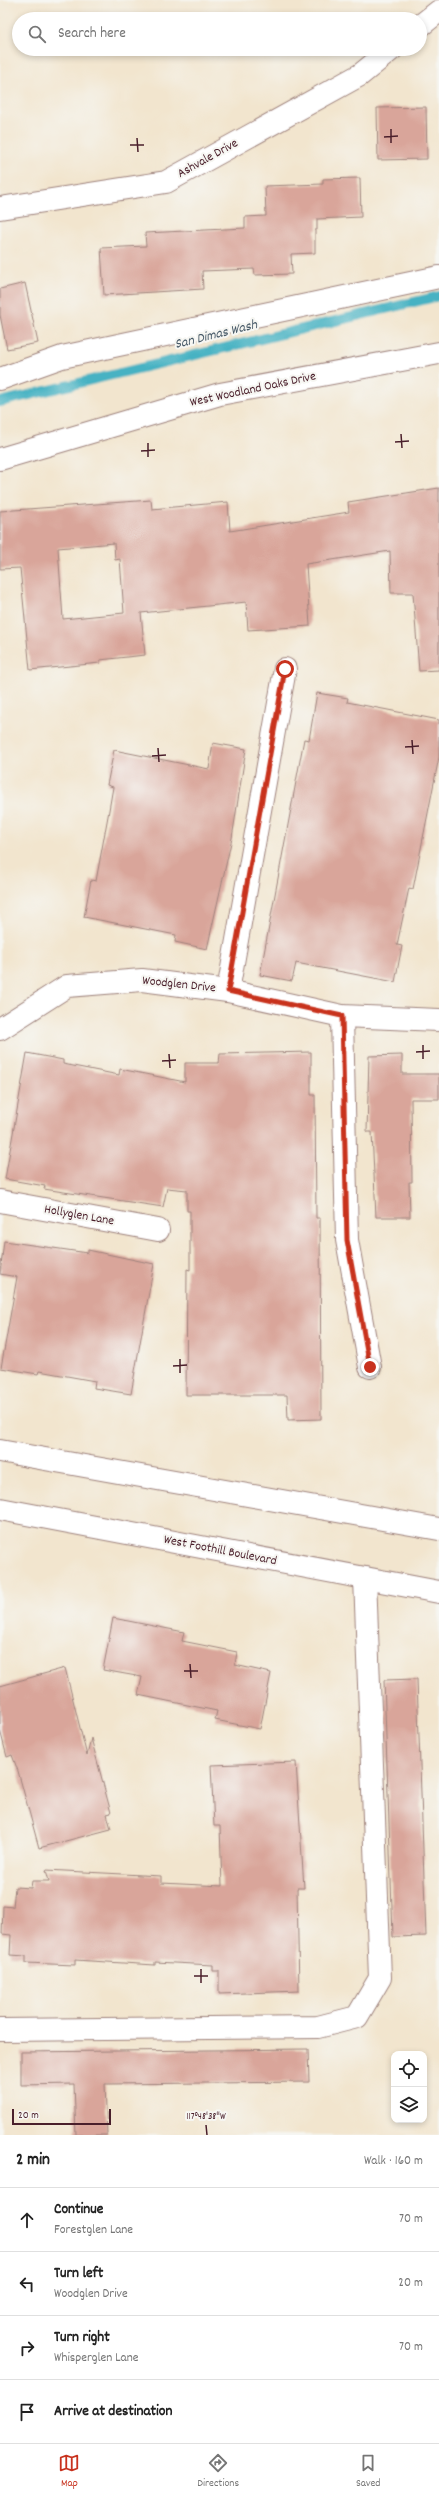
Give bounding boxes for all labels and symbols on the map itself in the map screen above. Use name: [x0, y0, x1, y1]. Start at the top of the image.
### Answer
street label: Ashvale Drive: [174, 134, 242, 184]
water label: San Dimas Wash: [173, 315, 260, 355]
street label: West Woodland Oaks Drive: [188, 367, 318, 413]
route start: [276, 660, 294, 678]
street label: Woodglen Drive: [141, 972, 217, 998]
street label: Hollyglen Lane: [43, 1201, 116, 1232]
route end: [361, 1358, 379, 1376]
street label: West Foothill Boulevard: [162, 1531, 278, 1571]
scale bar: [12, 2107, 111, 2126]
text: 117°48'38"W: [186, 2110, 226, 2124]

